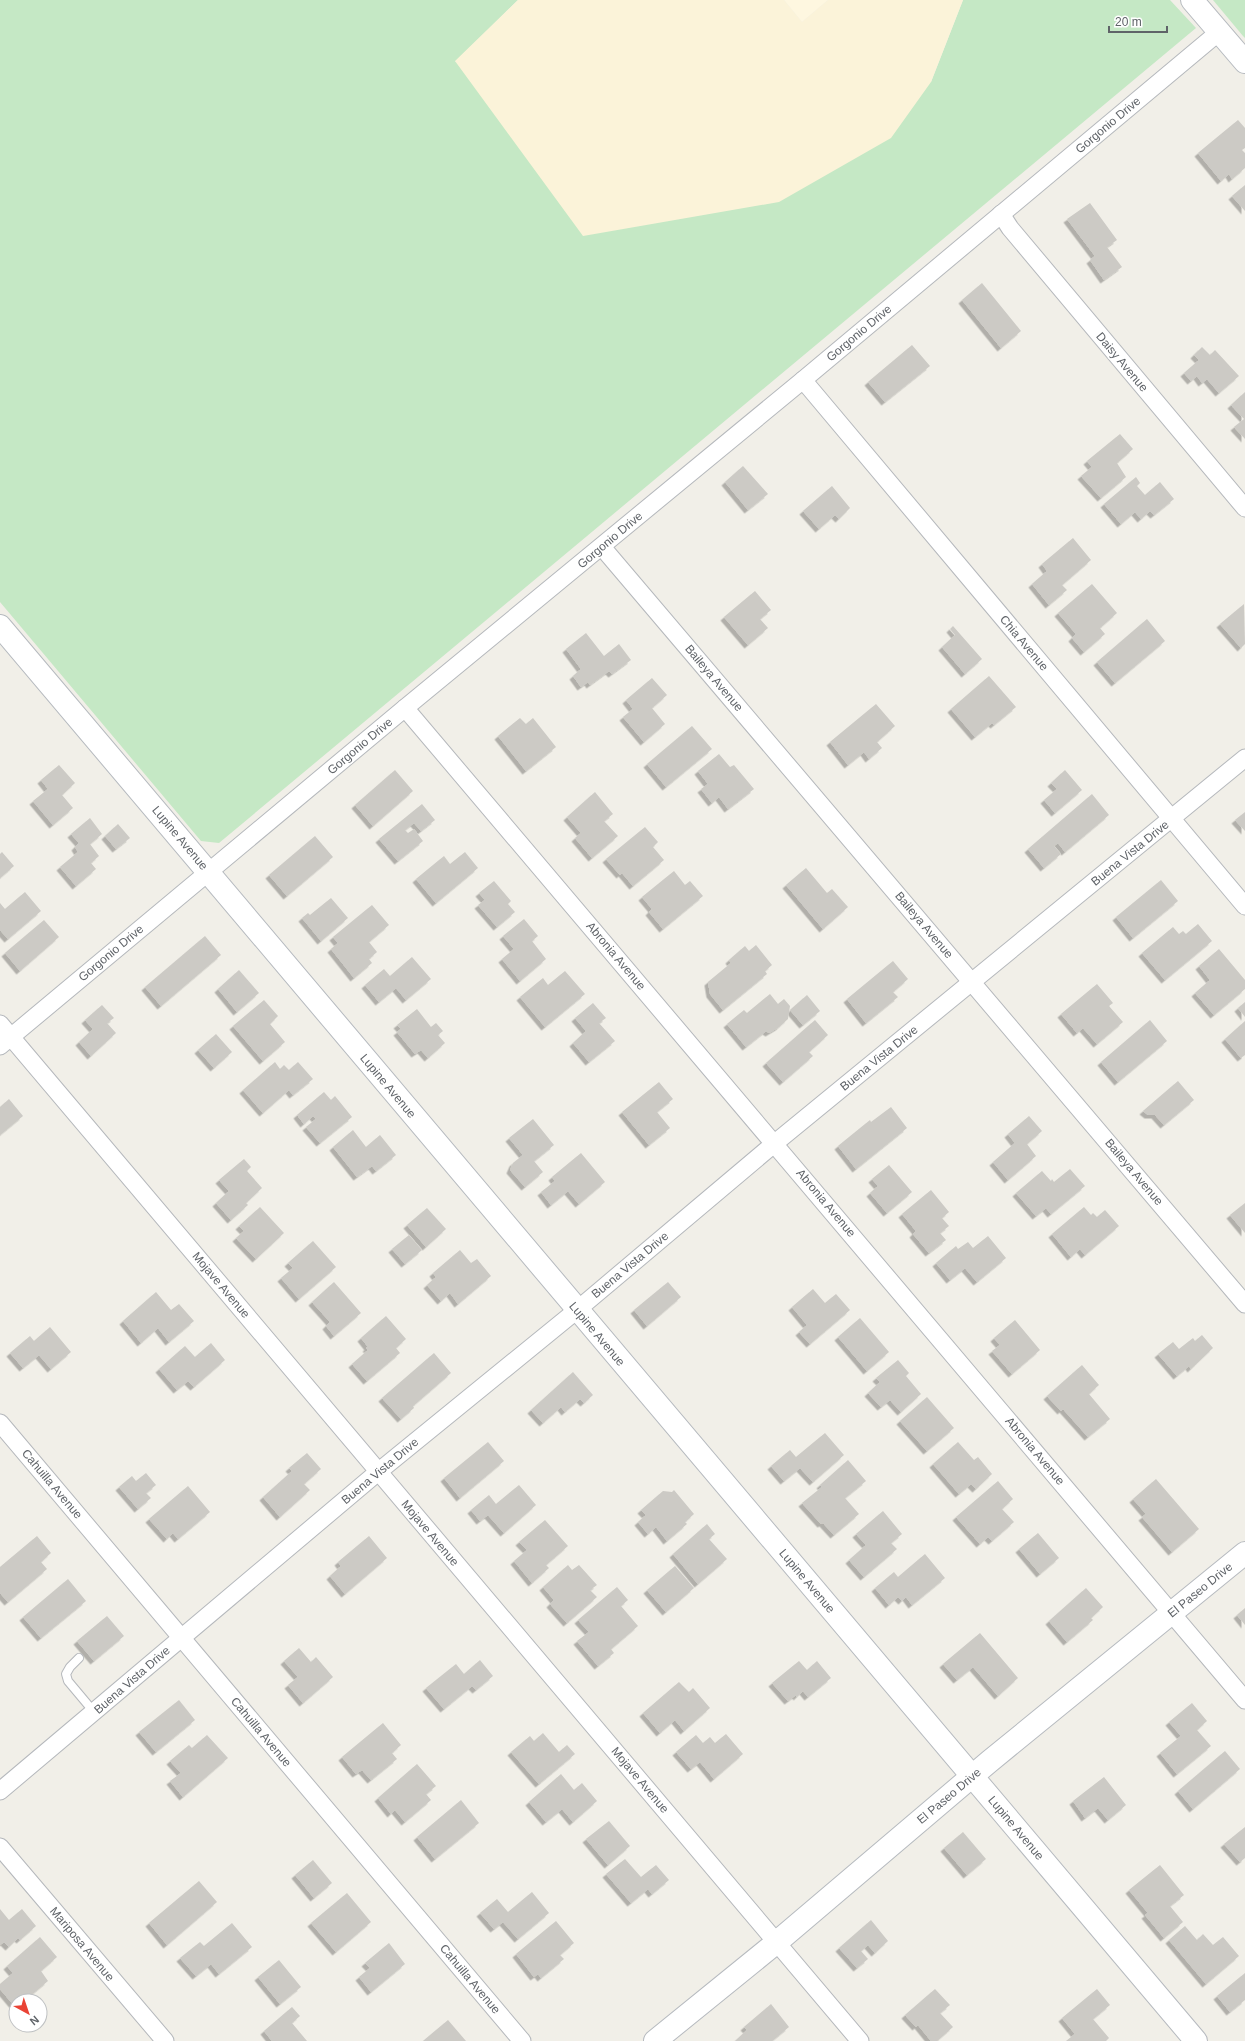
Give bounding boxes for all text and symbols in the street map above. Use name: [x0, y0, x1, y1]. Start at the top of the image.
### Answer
scale bar: [1109, 8, 1167, 34]
text: 20 m: [1115, 15, 1142, 29]
street label: Gorgonio Drive: [1073, 93, 1144, 156]
street label: Gorgonio Drive: [824, 301, 895, 364]
street label: Daisy Avenue: [1093, 329, 1151, 395]
street label: Gorgonio Drive: [575, 508, 646, 571]
street label: Chia Avenue: [997, 613, 1051, 674]
street label: Baileya Avenue: [682, 642, 746, 714]
street label: Gorgonio Drive: [325, 714, 396, 777]
street label: Lupine Avenue: [149, 803, 211, 873]
street label: Buena Vista Drive: [1088, 817, 1172, 889]
street label: Baileya Avenue: [892, 889, 956, 961]
street label: Abronia Avenue: [583, 919, 649, 993]
street label: Gorgonio Drive: [76, 921, 147, 984]
street label: Buena Vista Drive: [837, 1022, 921, 1094]
street label: Lupine Avenue: [357, 1051, 419, 1121]
street label: Baileya Avenue: [1102, 1136, 1166, 1208]
street label: Abronia Avenue: [793, 1166, 859, 1240]
street label: Buena Vista Drive: [589, 1229, 671, 1301]
street label: Mojave Avenue: [189, 1249, 253, 1321]
street label: Lupine Avenue: [566, 1299, 628, 1369]
street label: Abronia Avenue: [1002, 1414, 1068, 1488]
street label: Buena Vista Drive: [339, 1435, 421, 1507]
street label: Cahuilla Avenue: [19, 1446, 85, 1522]
street label: Mojave Avenue: [398, 1497, 462, 1569]
street label: Lupine Avenue: [776, 1546, 838, 1616]
street label: El Paseo Drive: [1165, 1559, 1235, 1620]
street label: Buena Vista Drive: [91, 1643, 173, 1717]
street label: Cahuilla Avenue: [228, 1694, 294, 1770]
street label: Mojave Avenue: [608, 1744, 672, 1816]
street label: El Paseo Drive: [914, 1765, 984, 1827]
street label: Lupine Avenue: [985, 1793, 1047, 1863]
street label: Mariposa Avenue: [47, 1904, 117, 1984]
street label: Cahuilla Avenue: [437, 1941, 503, 2017]
north arrow: [8, 1993, 48, 2033]
text: N: [27, 2014, 41, 2028]

